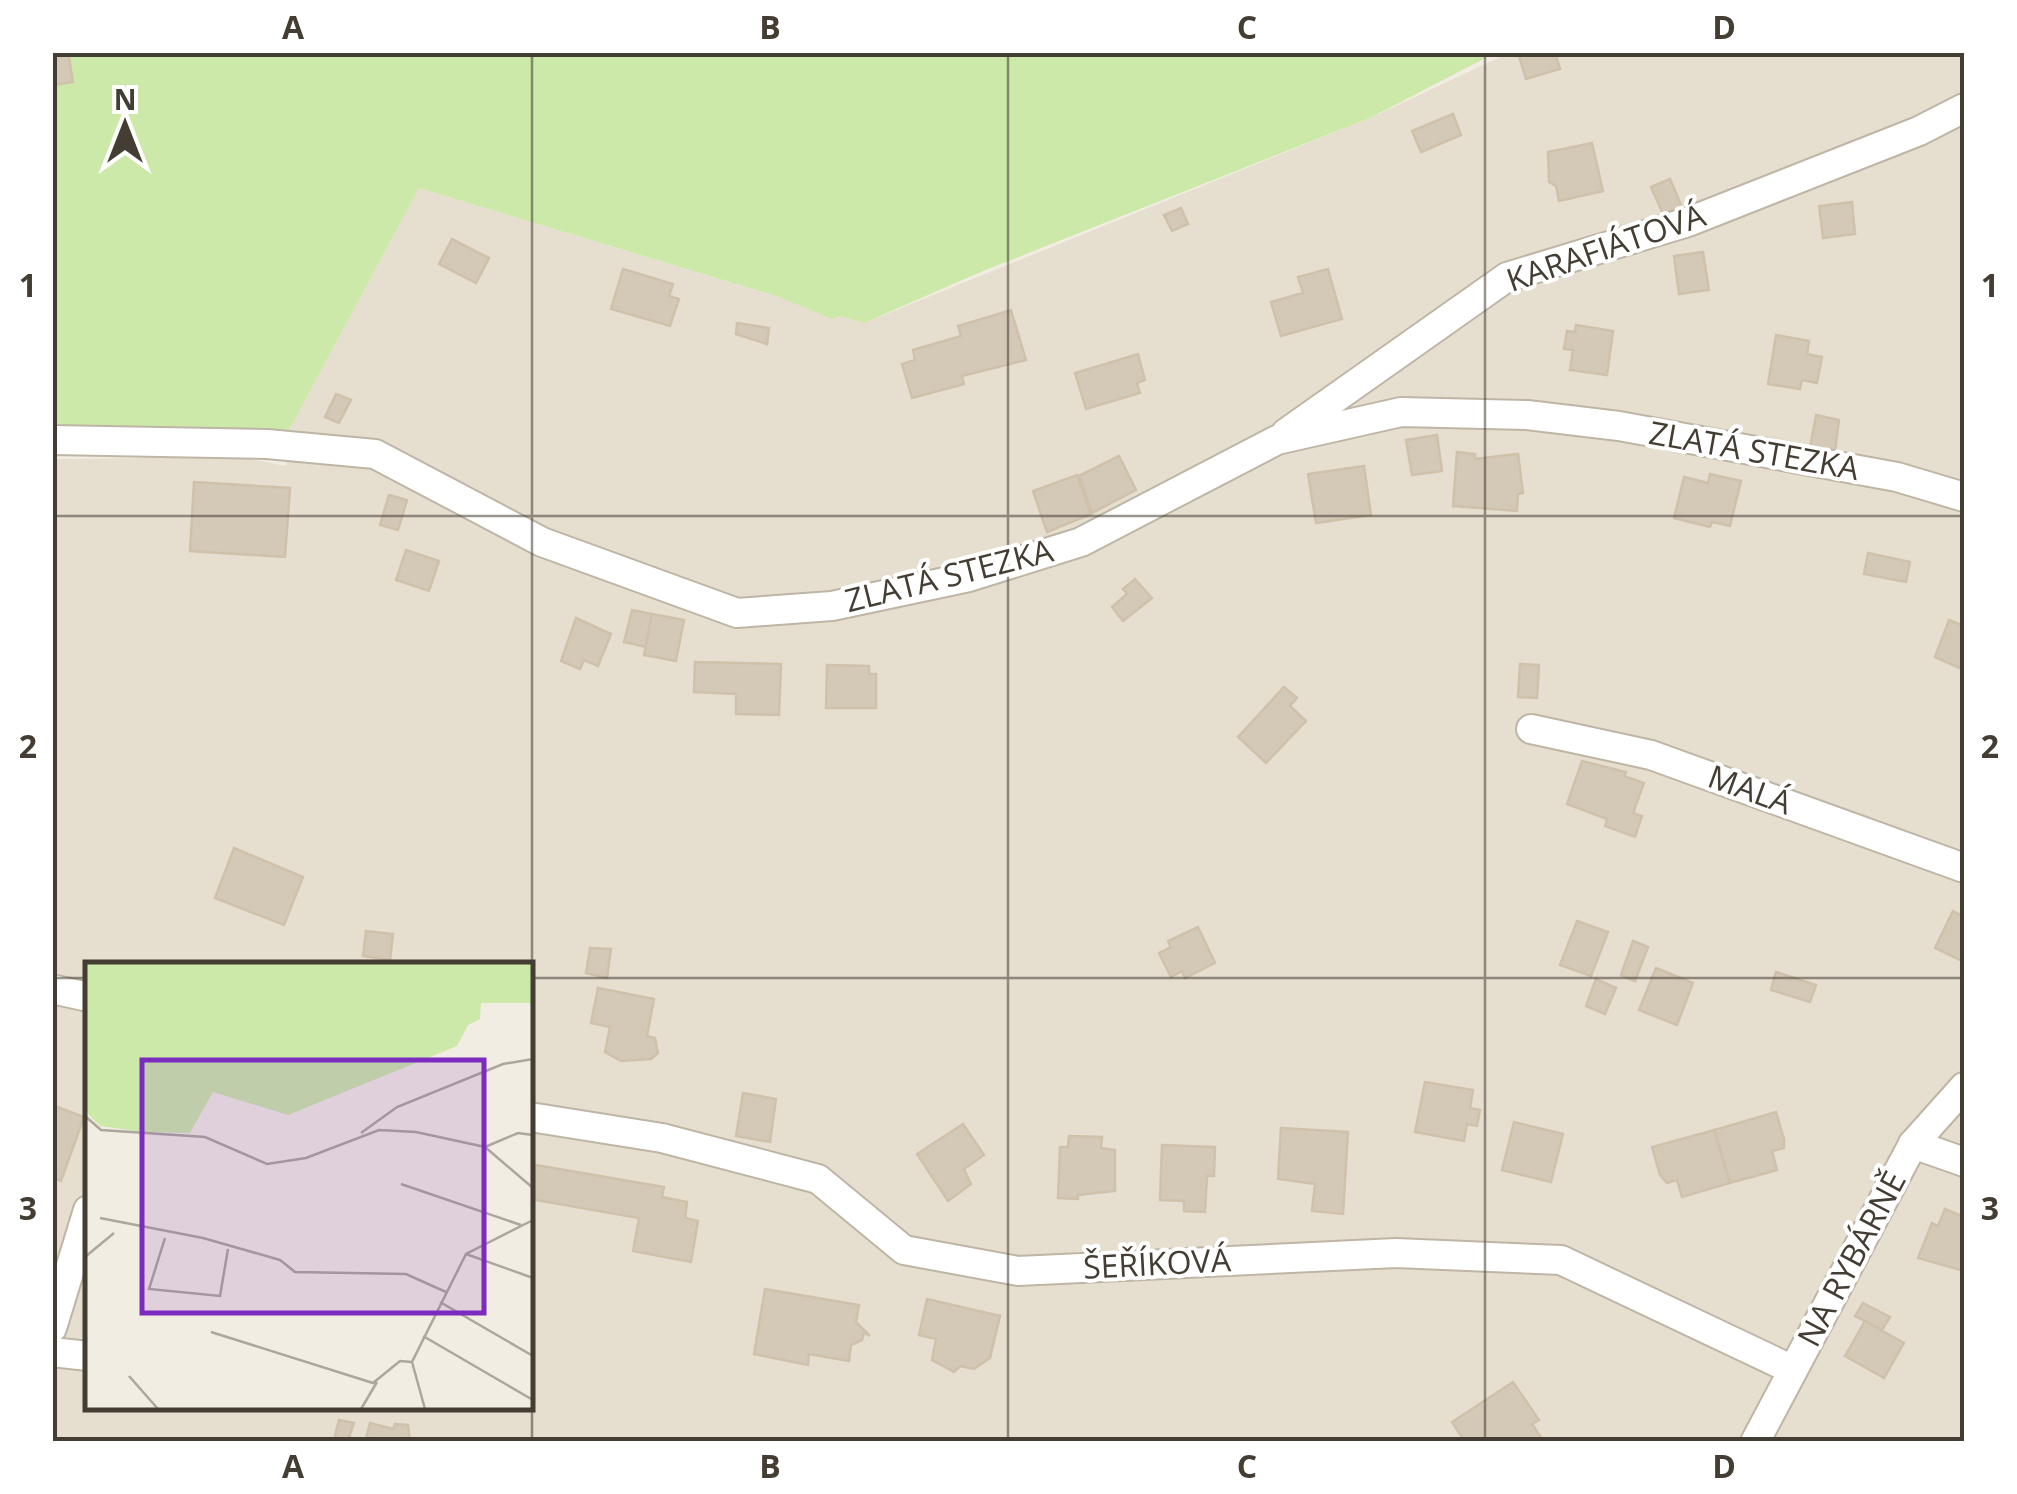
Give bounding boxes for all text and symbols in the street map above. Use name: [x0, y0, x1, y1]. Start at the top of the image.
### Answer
text: A: [282, 5, 305, 48]
text: B: [759, 5, 781, 48]
text: C: [1237, 5, 1257, 48]
text: D: [1712, 5, 1736, 48]
north arrow: [75, 75, 175, 175]
text: N: [114, 80, 136, 118]
street label: KARAFIÁTOVÁ: [1500, 192, 1711, 301]
text: 1: [19, 263, 37, 306]
text: 1: [1981, 263, 1999, 306]
street label: ZLATÁ STEZKA: [1646, 410, 1863, 489]
street label: ZLATÁ STEZKA: [840, 528, 1058, 621]
text: 2: [19, 724, 37, 767]
text: 2: [1981, 724, 1999, 767]
street label: MALÁ: [1703, 754, 1799, 824]
inset map: [85, 962, 532, 1409]
street label: NA RYBÁRNĚ: [1786, 1163, 1915, 1354]
text: 3: [19, 1186, 37, 1229]
text: 3: [1981, 1186, 1999, 1229]
street label: ŠEŘÍKOVÁ: [1082, 1237, 1233, 1288]
text: A: [282, 1444, 305, 1487]
text: B: [759, 1444, 781, 1487]
text: C: [1237, 1444, 1257, 1487]
text: D: [1712, 1444, 1736, 1487]

